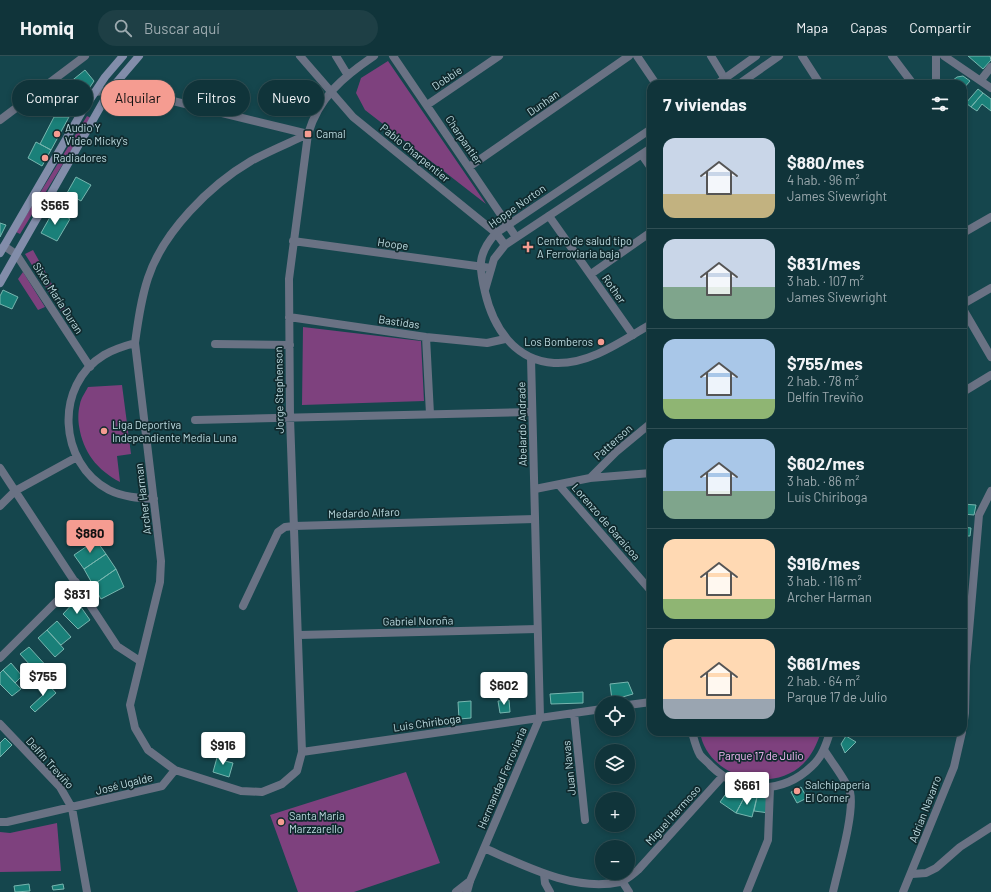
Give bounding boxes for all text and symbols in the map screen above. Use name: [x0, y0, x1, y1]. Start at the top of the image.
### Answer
search box: [98, 10, 378, 46]
text: Homiq: [20, 16, 74, 39]
icon: search: [112, 17, 134, 39]
text: Buscar aquí: [144, 19, 220, 37]
text: Mapa: [796, 19, 828, 36]
text: Capas: [850, 19, 887, 36]
text: Compartir: [909, 19, 971, 36]
street label: Dobbie: [429, 63, 464, 92]
chip: Comprar: [12, 80, 93, 116]
chip: Alquilar: [101, 80, 175, 116]
chip: Filtros: [183, 80, 250, 116]
chip: Nuevo: [258, 80, 324, 116]
street label: Dunhan: [524, 87, 561, 118]
icon: filters: [929, 93, 951, 115]
text: 7 viviendas: [663, 94, 747, 114]
street label: Charpantier: [443, 113, 486, 167]
place label: Audio Y Video Micky's: [65, 121, 128, 147]
street label: Pablo Charpentier: [378, 121, 453, 185]
place label: Camal: [316, 127, 345, 140]
marker: Audio Y Video Micky's: [52, 129, 62, 139]
marker: Camal: [303, 129, 313, 139]
place label: Radiadores: [53, 151, 107, 164]
text: $880/mes: [787, 152, 864, 172]
marker: Radiadores: [40, 153, 50, 163]
icon: home: [695, 154, 743, 202]
text: 4 hab. · 96 m²: [787, 172, 860, 188]
street label: Hoppe Norton: [486, 181, 548, 230]
text: James Sivewright: [787, 188, 887, 204]
pin: $565: [31, 192, 79, 226]
text: $565: [41, 197, 69, 213]
place label: Centro de salud tipo A Ferroviaria baja: [537, 234, 632, 260]
street label: Hoope: [377, 235, 409, 252]
marker: Centro de salud tipo A Ferroviaria baja: [522, 241, 534, 253]
text: $831/mes: [787, 253, 860, 273]
icon: home: [695, 255, 743, 303]
street label: Sixto María Duran: [31, 260, 86, 336]
street label: Rother: [600, 272, 629, 306]
text: 3 hab. · 107 m²: [787, 273, 864, 289]
text: James Sivewright: [787, 289, 887, 305]
street label: Bastidas: [378, 312, 421, 331]
place label: Los Bomberos: [524, 335, 593, 348]
marker: Los Bomberos: [596, 337, 606, 347]
street label: Jorge Stephenson: [271, 346, 286, 434]
text: $755/mes: [787, 353, 863, 373]
icon: home: [695, 355, 743, 403]
text: 2 hab. · 78 m²: [787, 373, 859, 389]
street label: Abelardo Andrade: [514, 381, 529, 467]
text: Delfín Treviño: [787, 389, 864, 405]
place label: Liga Deportiva Independiente Media Luna: [112, 418, 237, 444]
street label: Patterson: [591, 421, 635, 462]
marker: Liga Deportiva Independiente Media Luna: [99, 426, 109, 436]
text: $602/mes: [787, 453, 864, 473]
icon: home: [695, 455, 743, 503]
street label: Archer Harman: [132, 463, 153, 535]
text: 3 hab. · 86 m²: [787, 473, 859, 489]
street label: Lorenzo de Garaicoa: [570, 481, 643, 563]
text: Luis Chiriboga: [787, 489, 867, 505]
street label: Medardo Alfaro: [328, 505, 400, 520]
pin: $880: [66, 520, 114, 554]
text: $880: [76, 525, 104, 541]
text: $916/mes: [787, 553, 860, 573]
icon: home: [695, 555, 743, 603]
text: 3 hab. · 116 m²: [787, 573, 862, 589]
pin: $831: [53, 581, 101, 615]
text: $831: [64, 586, 90, 602]
text: Archer Harman: [787, 589, 872, 605]
street label: Gabriel Noroña: [383, 613, 453, 628]
text: $661/mes: [787, 653, 860, 673]
icon: home: [695, 655, 743, 703]
pin: $755: [19, 663, 67, 697]
text: $755: [29, 668, 57, 684]
pin: $602: [480, 672, 528, 706]
text: 2 hab. · 64 m²: [787, 673, 860, 689]
text: $602: [489, 677, 519, 693]
text: Parque 17 de Julio: [787, 689, 887, 705]
map controls: [595, 696, 635, 880]
button: locate: [595, 696, 635, 736]
street label: Luis Chiriboga: [392, 711, 462, 734]
street label: Hermandad Ferroviaria: [474, 725, 529, 830]
pin: $916: [199, 732, 247, 766]
street label: Delfín Treviño: [24, 734, 77, 791]
text: $916: [210, 737, 236, 753]
street label: Juan Navas: [559, 740, 578, 796]
button: layers: [595, 744, 635, 784]
park label: Parque 17 de Julio: [719, 749, 803, 762]
street label: José Ugalde: [94, 770, 154, 797]
pin: $661: [723, 772, 771, 806]
street label: Adrian Navarro: [906, 773, 943, 844]
text: $661: [734, 777, 760, 793]
place label: Salchipaperia El Corner: [805, 778, 870, 804]
street label: Miguel Hermoso: [642, 782, 703, 847]
marker: Salchipaperia El Corner: [792, 786, 802, 796]
button: +: [595, 792, 635, 832]
place label: Santa Maria Marzzarello: [289, 809, 345, 835]
marker: Santa Maria Marzzarello: [276, 817, 286, 827]
button: −: [595, 840, 635, 880]

